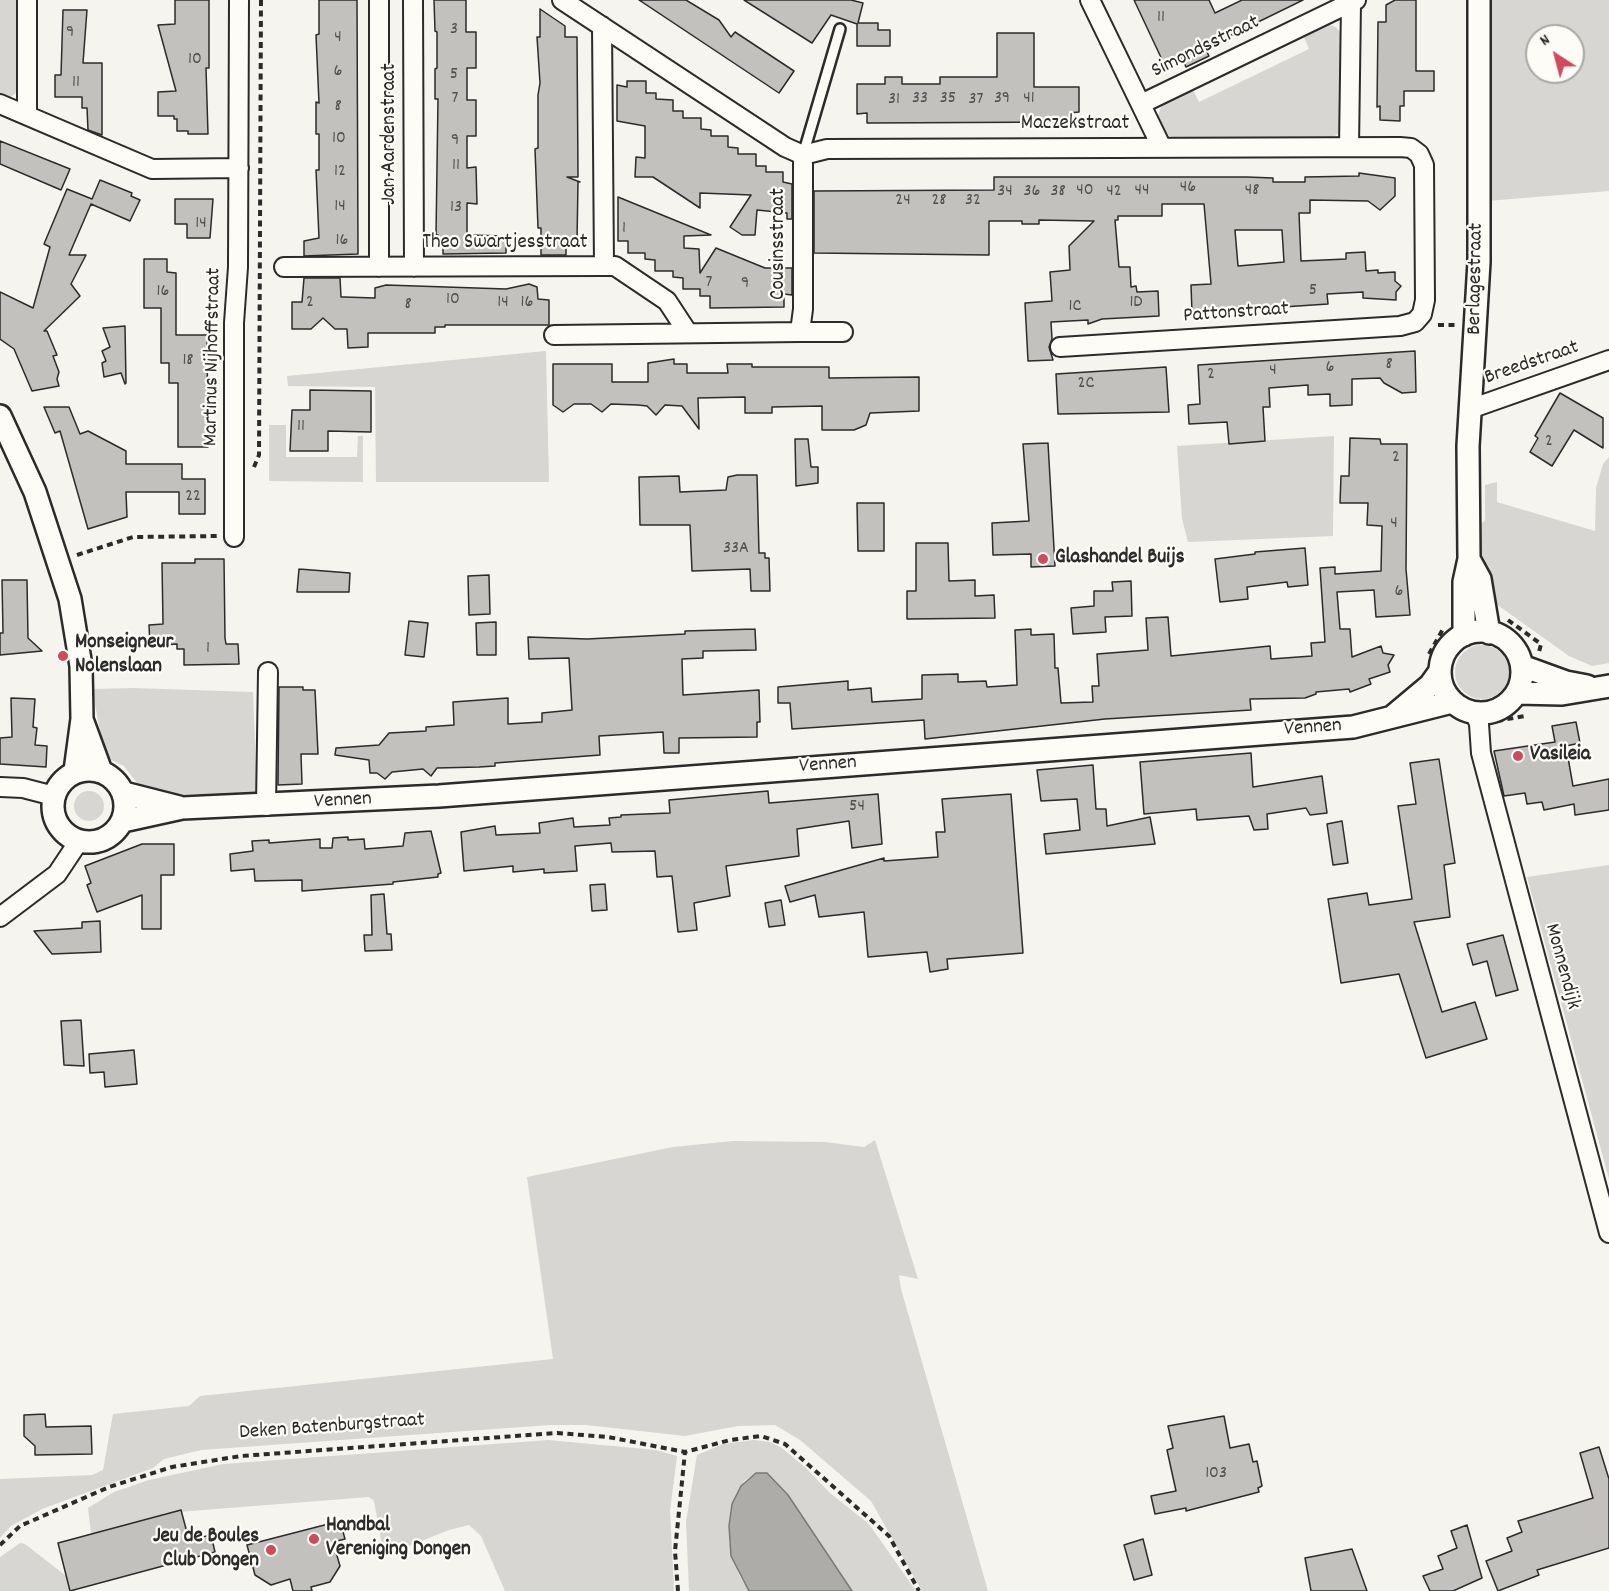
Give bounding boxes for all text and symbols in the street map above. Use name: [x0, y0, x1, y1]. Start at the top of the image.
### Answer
house number: 11: [1157, 8, 1165, 30]
street label: Simondsstraat: [1148, 11, 1264, 85]
house number: 3: [450, 20, 458, 42]
house number: 9: [66, 23, 74, 45]
north arrow: [1525, 24, 1585, 84]
house number: 4: [334, 28, 342, 50]
text: N: [1535, 29, 1555, 52]
house number: 10: [188, 50, 202, 72]
house number: 6: [334, 62, 342, 84]
street label: Jan Aardenstraat: [378, 63, 404, 205]
house number: 5: [450, 65, 458, 87]
house number: 11: [72, 73, 80, 95]
house number: 7: [452, 89, 458, 111]
house number: 33: [912, 89, 928, 111]
house number: 35: [940, 89, 956, 111]
house number: 39: [994, 89, 1010, 111]
house number: 41: [1023, 89, 1035, 111]
house number: 31: [888, 90, 900, 112]
house number: 37: [969, 90, 983, 112]
house number: 8: [334, 97, 342, 119]
street label: Maczekstraat: [1021, 112, 1129, 138]
house number: 10: [332, 129, 346, 151]
house number: 9: [451, 131, 459, 153]
house number: 11: [452, 156, 460, 178]
house number: 12: [334, 162, 346, 184]
house number: 46: [1180, 178, 1196, 200]
house number: 40: [1076, 181, 1094, 203]
house number: 44: [1135, 181, 1149, 203]
house number: 48: [1245, 181, 1259, 203]
house number: 34: [997, 182, 1013, 204]
house number: 36: [1024, 182, 1040, 204]
house number: 38: [1050, 182, 1066, 204]
house number: 42: [1106, 182, 1122, 204]
street label: Cousinsstraat: [767, 188, 793, 300]
house number: 24: [895, 191, 911, 213]
house number: 28: [931, 191, 947, 213]
house number: 32: [965, 191, 981, 213]
house number: 14: [334, 197, 346, 219]
house number: 13: [450, 198, 462, 220]
house number: 14: [195, 214, 207, 236]
house number: 1: [622, 219, 626, 241]
street label: Berlagestraat: [1463, 223, 1491, 335]
house number: 16: [336, 231, 348, 253]
street label: Theo Swartjesstraat: [423, 231, 587, 257]
street label: Martinus Nijhoffstraat: [200, 267, 228, 447]
house number: 7: [706, 273, 712, 295]
house number: 9: [741, 274, 749, 296]
house number: 5: [1309, 281, 1317, 303]
house number: 16: [157, 282, 169, 304]
house number: 10: [446, 290, 460, 312]
house number: 2: [306, 293, 314, 315]
house number: 14: [497, 293, 509, 315]
house number: 16: [521, 293, 533, 315]
house number: 1D: [1129, 293, 1143, 315]
house number: 8: [404, 295, 412, 317]
house number: 1C: [1069, 297, 1081, 319]
street label: Pattonstraat: [1182, 298, 1290, 330]
street label: Breedstraat: [1482, 336, 1582, 392]
house number: 18: [182, 351, 194, 373]
house number: 8: [1385, 355, 1393, 377]
house number: 6: [1326, 358, 1334, 380]
house number: 4: [1269, 361, 1277, 383]
house number: 2: [1207, 365, 1215, 387]
house number: 2C: [1078, 374, 1094, 396]
house number: 11: [297, 417, 305, 439]
house number: 2: [1545, 432, 1553, 454]
house number: 2: [1392, 448, 1400, 470]
house number: 22: [185, 487, 201, 509]
house number: 4: [1390, 514, 1398, 536]
house number: 33A: [723, 539, 749, 561]
place label: Glashandel Buijs: [1055, 546, 1185, 572]
marker: Glashandel Buijs: [1036, 552, 1050, 566]
house number: 6: [1395, 582, 1403, 604]
place label: Monseigneur Nolenslaan: [75, 631, 173, 681]
house number: 1: [206, 639, 210, 661]
marker: Monseigneur Nolenslaan: [56, 649, 70, 663]
street label: Vennen: [1283, 714, 1343, 744]
place label: Vasileia: [1530, 743, 1591, 769]
marker: Vasileia: [1511, 749, 1525, 763]
street label: Vennen: [798, 751, 858, 781]
street label: Vennen: [314, 788, 372, 816]
house number: 54: [849, 797, 865, 819]
street label: Monnendijk: [1537, 921, 1585, 1013]
street label: Deken Batenburgstraat: [238, 1409, 426, 1447]
house number: 103: [1205, 1464, 1227, 1486]
place label: Handbal Vereniging Dongen: [326, 1514, 471, 1564]
place label: Jeu de Boules Club Dongen: [153, 1525, 259, 1575]
marker: Handbal Vereniging Dongen: [307, 1532, 321, 1546]
marker: Jeu de Boules Club Dongen: [264, 1543, 278, 1557]

